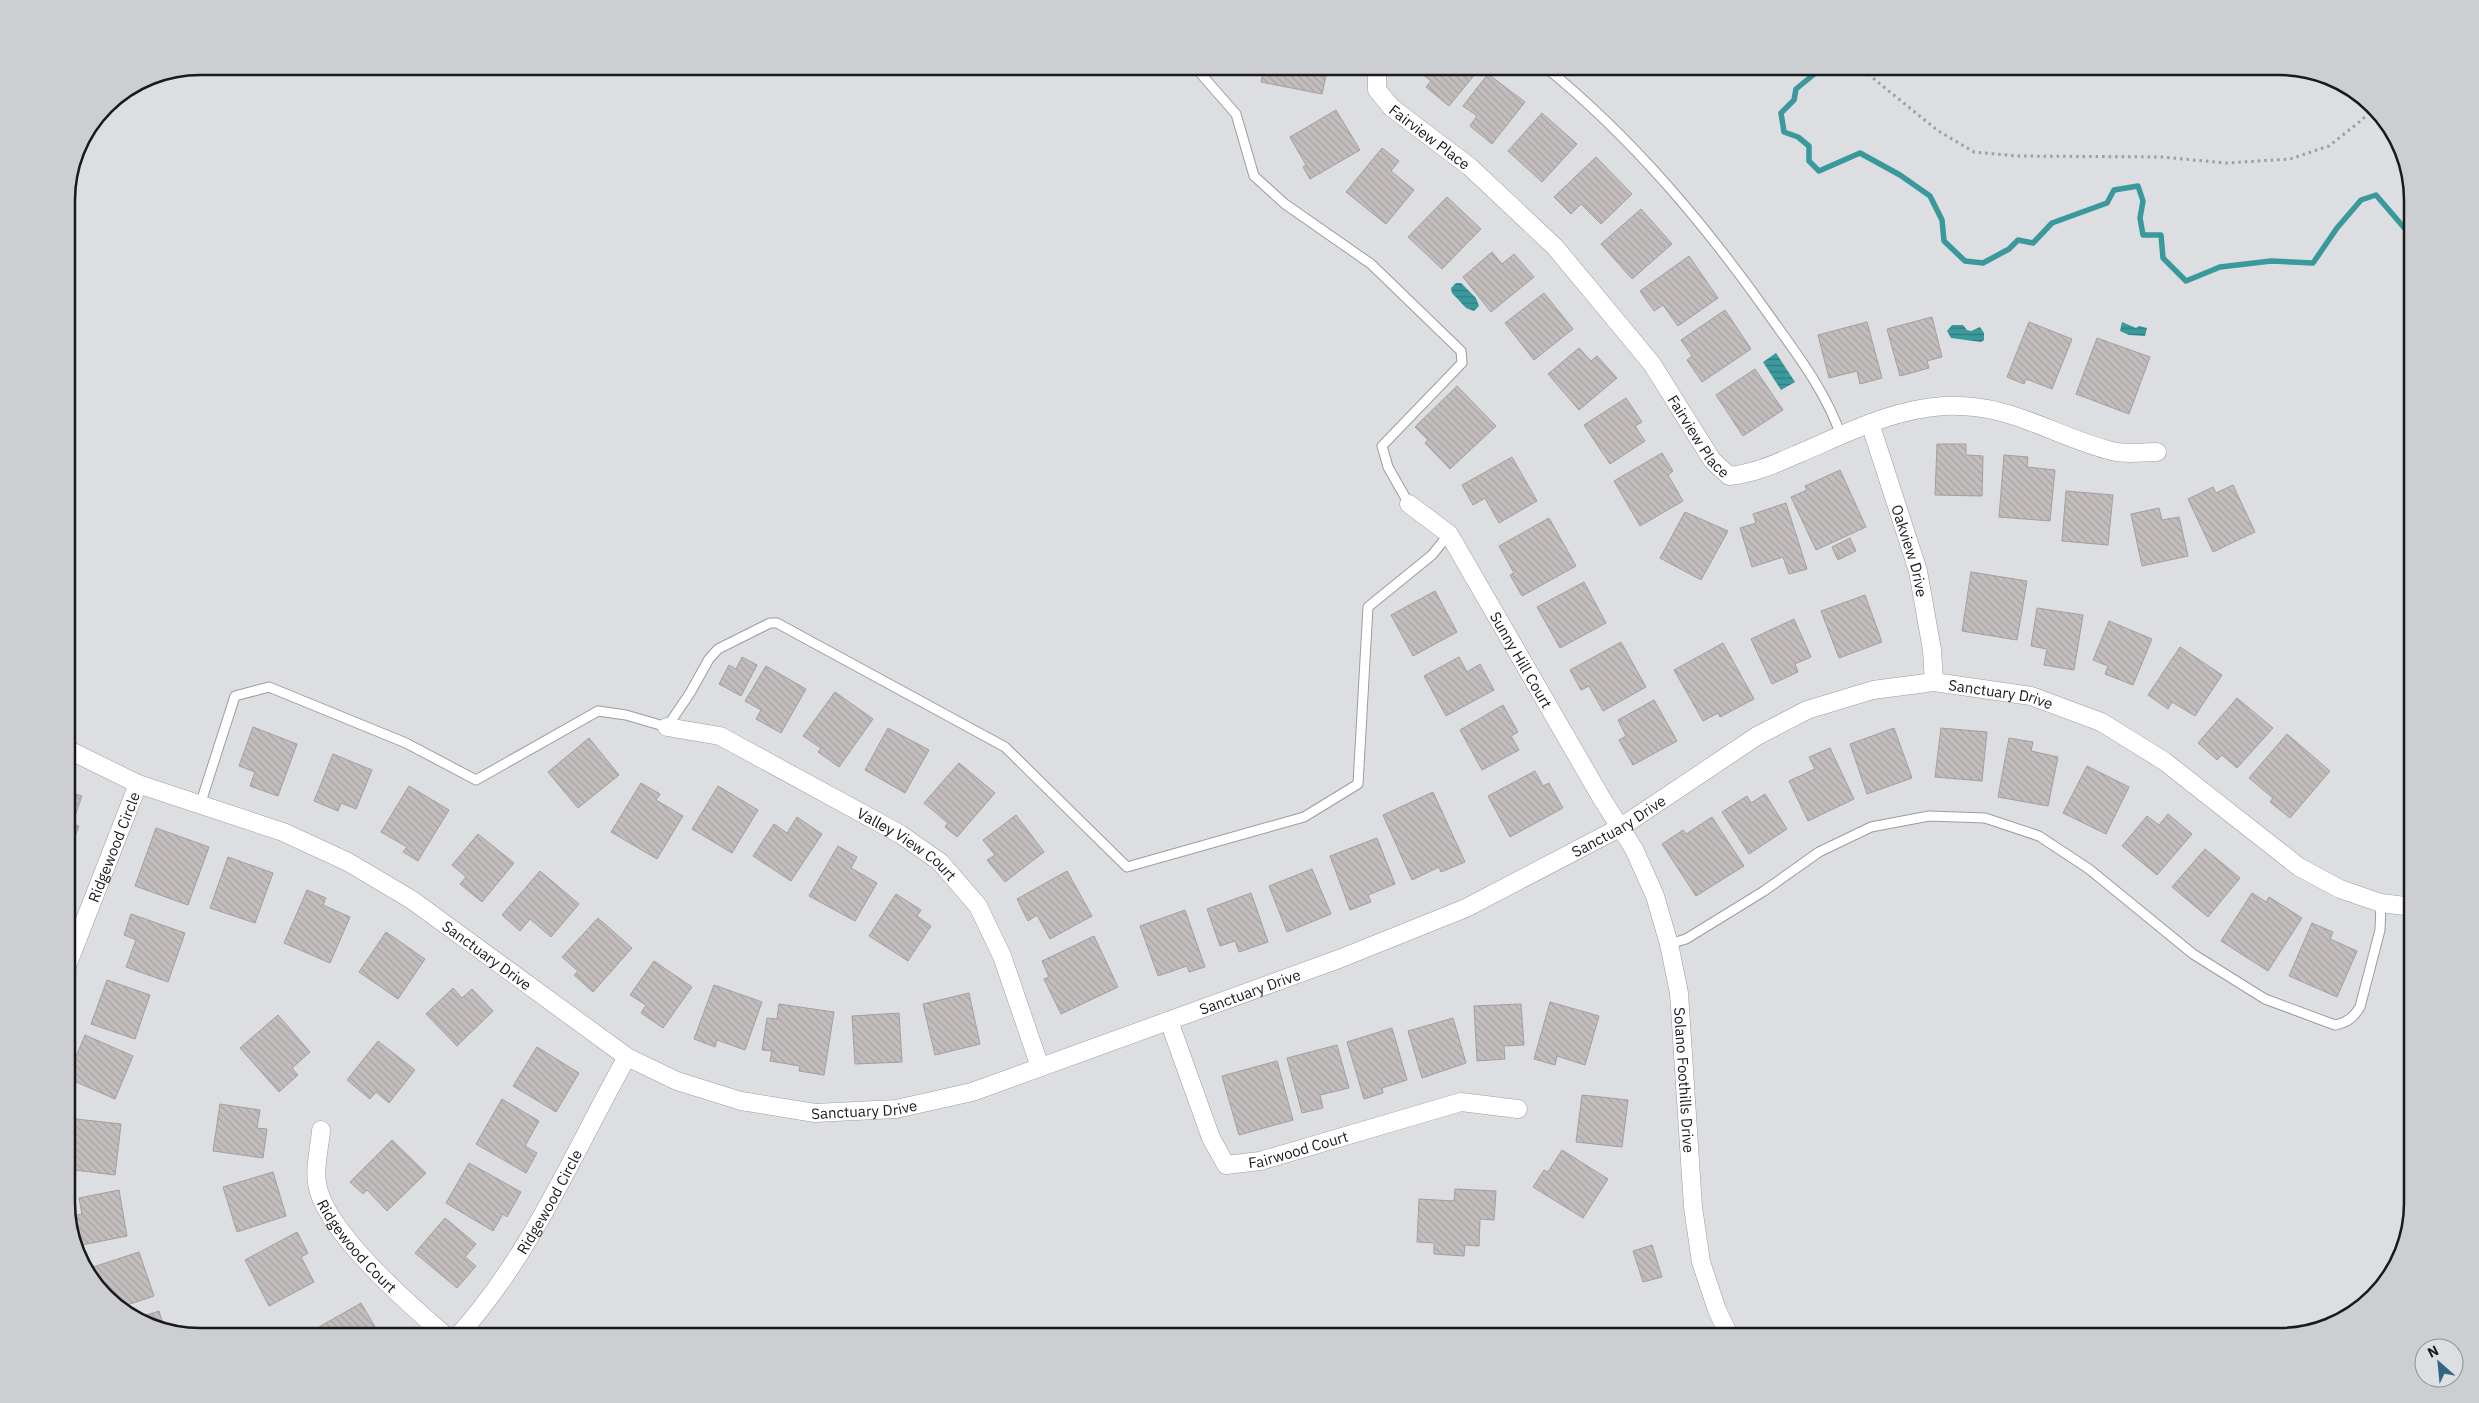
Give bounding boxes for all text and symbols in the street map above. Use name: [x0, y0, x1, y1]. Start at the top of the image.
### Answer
street label: Fairview Place: [1386, 100, 1474, 173]
street label: Fairview Place: [1664, 391, 1734, 481]
street label: Oakview Drive: [1888, 502, 1932, 598]
street label: Sunny Hill Court: [1486, 608, 1557, 711]
street label: Sanctuary Drive: [1947, 675, 2056, 713]
street label: Ridgewood Circle: [83, 789, 144, 905]
street label: Sanctuary Drive: [1568, 791, 1669, 861]
street label: Valley View Court: [854, 803, 961, 884]
street label: Sanctuary Drive: [439, 916, 536, 994]
street label: Sanctuary Drive: [1197, 964, 1303, 1018]
street label: Solano Foothills Drive: [1670, 1007, 1699, 1153]
street label: Sanctuary Drive: [811, 1095, 919, 1123]
street label: Fairwood Court: [1247, 1126, 1350, 1172]
street label: Ridgewood Circle: [512, 1146, 586, 1258]
street label: Ridgewood Court: [313, 1196, 401, 1296]
north arrow: [2414, 1338, 2464, 1388]
text: N: [2424, 1341, 2442, 1362]

